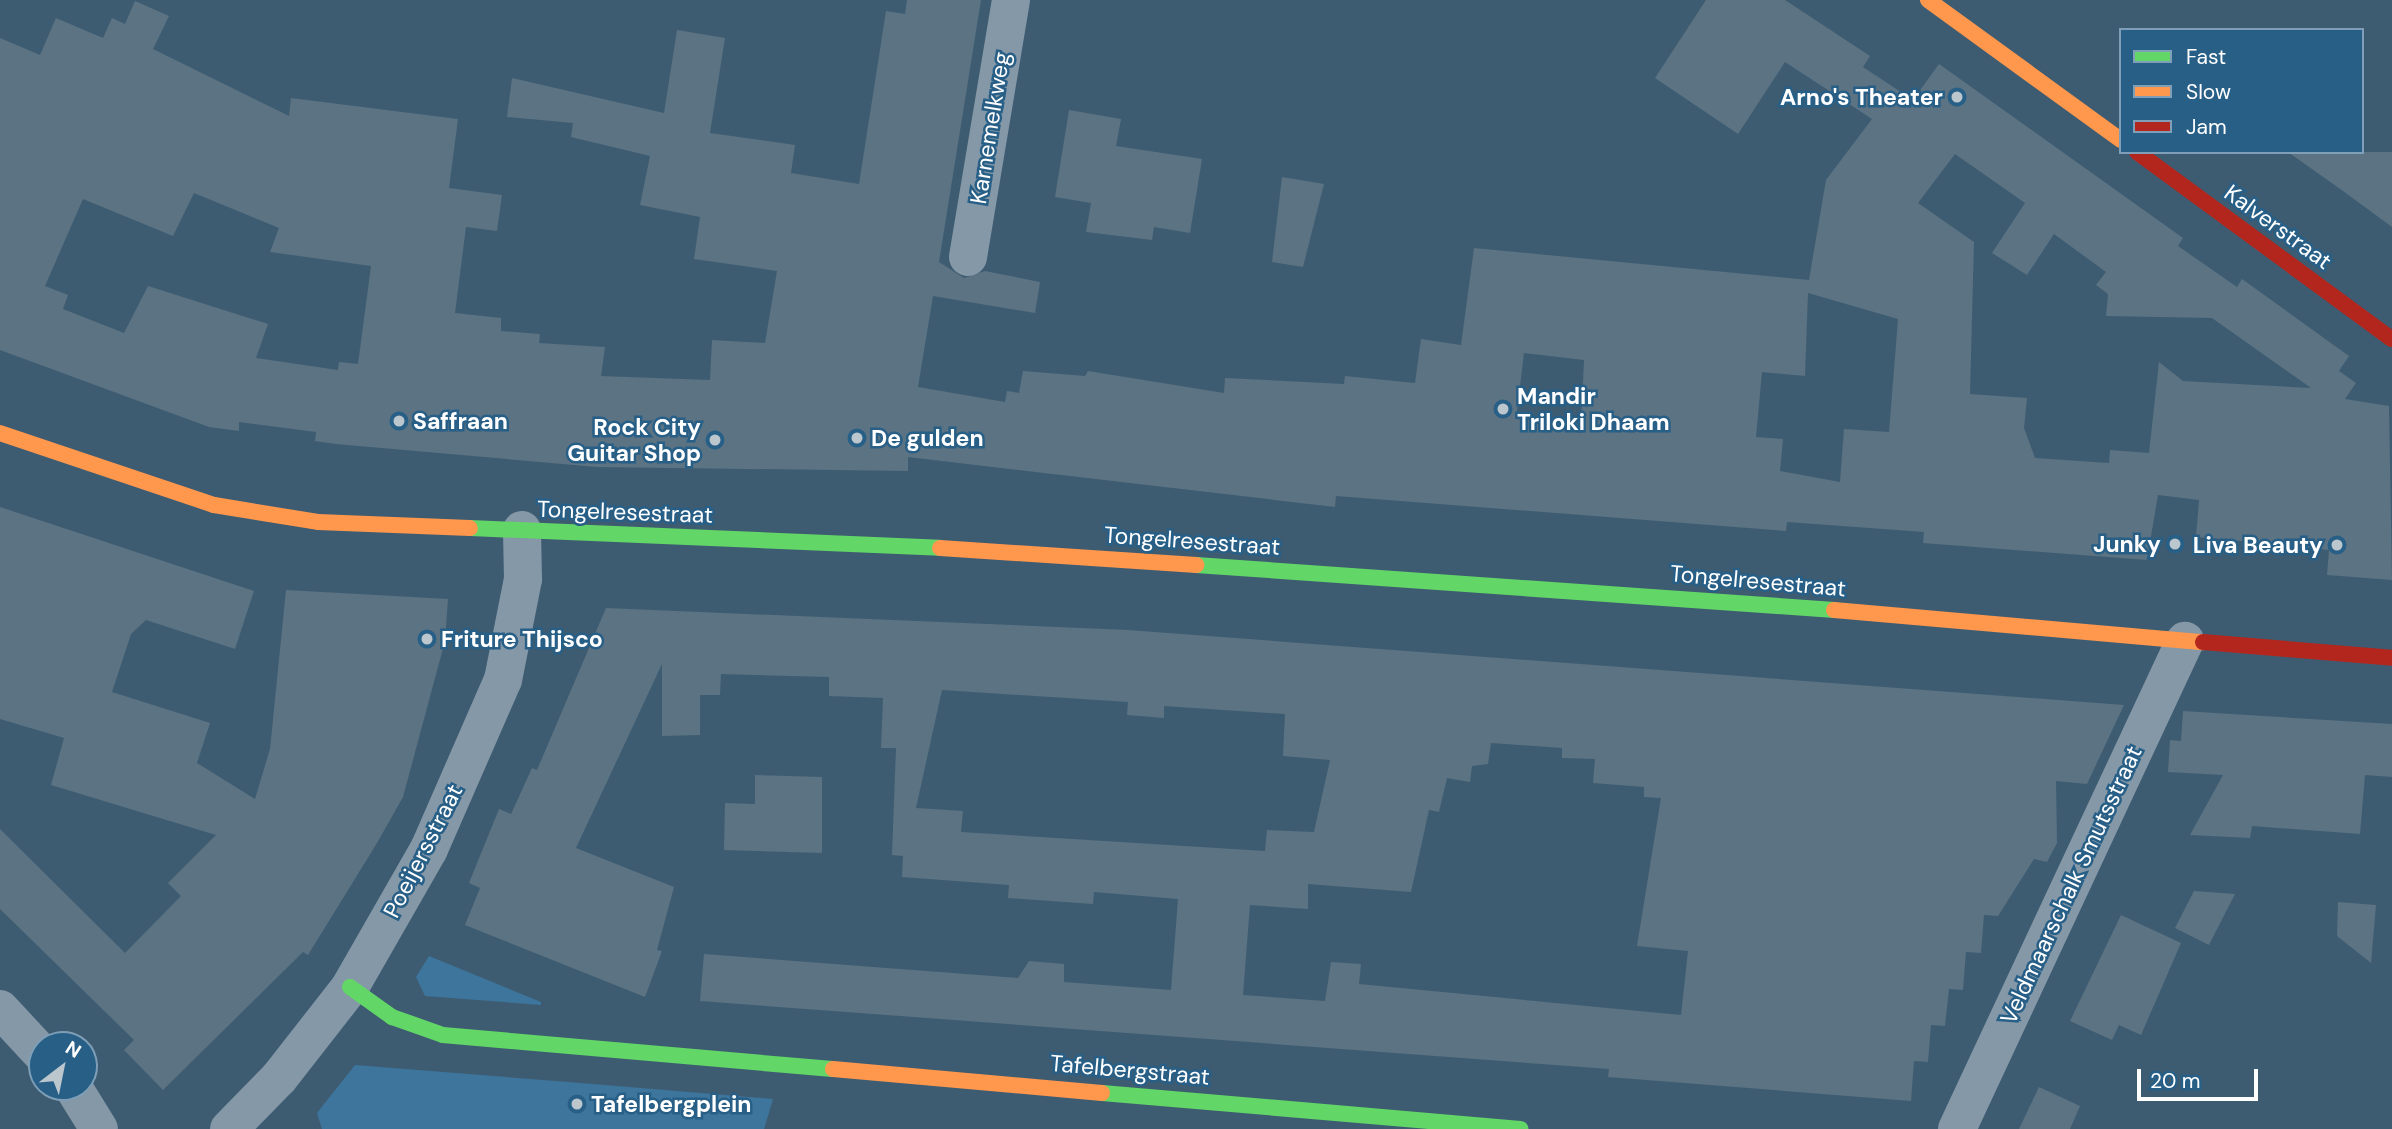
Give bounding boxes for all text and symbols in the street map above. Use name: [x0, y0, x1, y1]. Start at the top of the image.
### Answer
legend: [2119, 28, 2364, 154]
text: Fast: [2186, 43, 2226, 71]
street label: Karnemelkweg: [964, 50, 1016, 206]
text: Slow: [2186, 78, 2231, 106]
place label: Arno's Theater: [1780, 83, 1943, 111]
marker: Arno's Theater: [1949, 89, 1965, 105]
text: Jam: [2186, 113, 2227, 141]
street label: Kalverstraat: [2219, 179, 2337, 275]
place label: Mandir Triloki Dhaam: [1517, 382, 1670, 436]
marker: Mandir Triloki Dhaam: [1495, 401, 1511, 417]
place label: Saffraan: [413, 407, 508, 435]
marker: Saffraan: [391, 413, 407, 429]
place label: Rock City Guitar Shop: [567, 413, 701, 467]
place label: De gulden: [871, 424, 984, 452]
marker: De gulden: [849, 430, 865, 446]
marker: Rock City Guitar Shop: [707, 432, 723, 448]
street label: Tongelresestraat: [536, 495, 714, 529]
street label: Tongelresestraat: [1103, 521, 1281, 561]
place label: Junky: [2093, 530, 2161, 558]
place label: Liva Beauty: [2193, 531, 2323, 559]
marker: Junky: [2167, 536, 2183, 552]
marker: Liva Beauty: [2329, 537, 2345, 553]
street label: Tongelresestraat: [1669, 560, 1847, 602]
place label: Friture Thijsco: [441, 625, 603, 653]
marker: Friture Thijsco: [419, 631, 435, 647]
street label: Veldmaarschalk Smutsstraat: [1994, 742, 2148, 1028]
street label: Poeijersstraat: [378, 780, 468, 922]
north arrow: [28, 1031, 98, 1101]
text: N: [61, 1035, 86, 1064]
street label: Tafelbergstraat: [1049, 1049, 1211, 1091]
scale bar: [2140, 1056, 2261, 1100]
text: 20 m: [2150, 1067, 2201, 1095]
place label: Tafelbergplein: [591, 1090, 752, 1118]
marker: Tafelbergplein: [569, 1096, 585, 1112]

